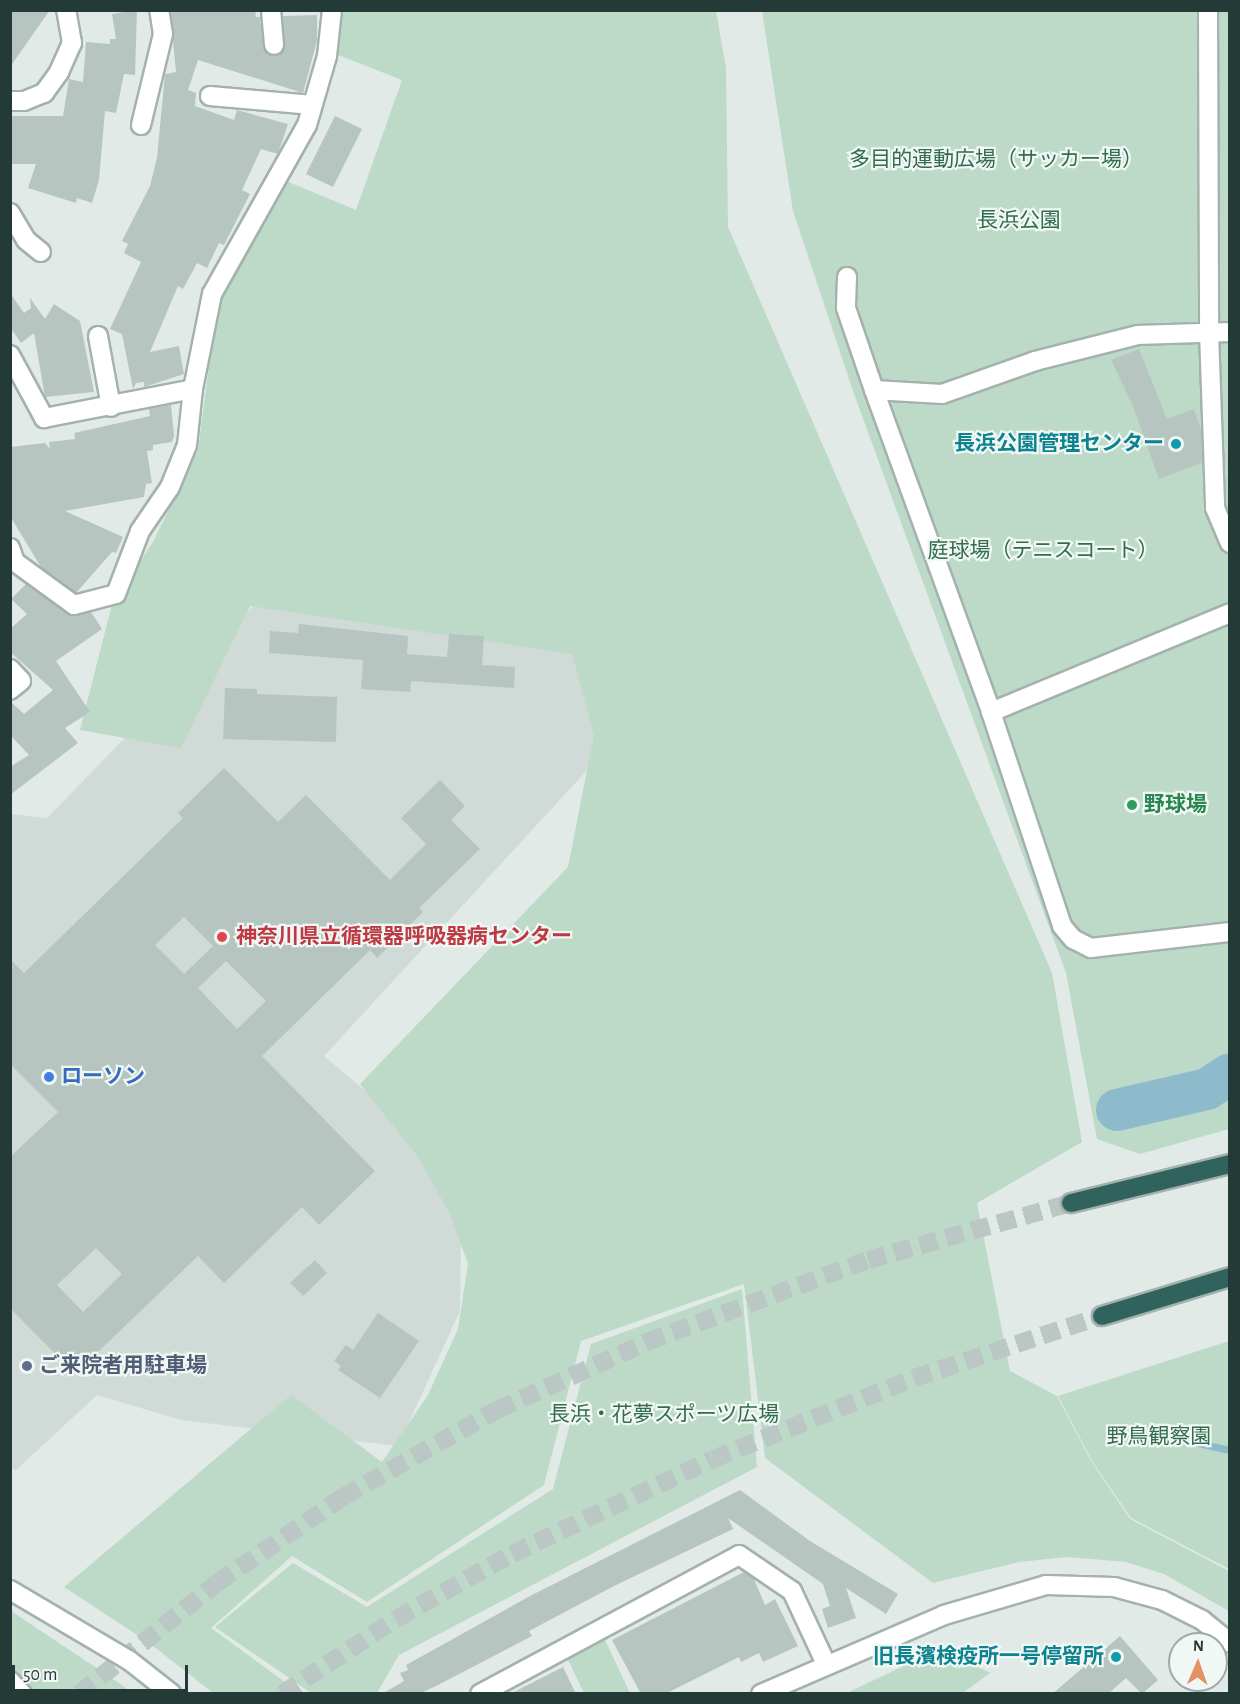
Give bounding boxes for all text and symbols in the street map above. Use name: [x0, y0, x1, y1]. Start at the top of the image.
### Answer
park label: 多目的運動広場（サッカー場）: [849, 147, 1143, 173]
park label: 長浜公園: [977, 208, 1061, 234]
place label: 長浜公園管理センター: [954, 431, 1164, 457]
marker: 長浜公園管理センター: [1169, 437, 1183, 451]
park label: 庭球場（テニスコート）: [928, 538, 1158, 564]
place label: 野球場: [1144, 792, 1207, 818]
marker: 野球場: [1125, 798, 1139, 812]
place label: 神奈川県立循環器呼吸器病センター: [236, 924, 572, 950]
marker: 神奈川県立循環器呼吸器病センター: [213, 928, 231, 946]
place label: ローソン: [61, 1064, 145, 1090]
marker: ローソン: [42, 1070, 56, 1084]
place label: ご来院者用駐車場: [39, 1353, 207, 1379]
marker: ご来院者用駐車場: [20, 1359, 34, 1373]
park label: 長浜・花夢スポーツ広場: [549, 1402, 779, 1428]
park label: 野鳥観察園: [1107, 1424, 1211, 1450]
north arrow: [1168, 1632, 1228, 1692]
text: N: [1193, 1638, 1204, 1654]
place label: 旧長濱検疫所一号停留所: [873, 1644, 1104, 1670]
marker: 旧長濱検疫所一号停留所: [1109, 1650, 1123, 1664]
scale bar: [15, 1653, 190, 1691]
text: 50 m: [23, 1666, 57, 1684]

